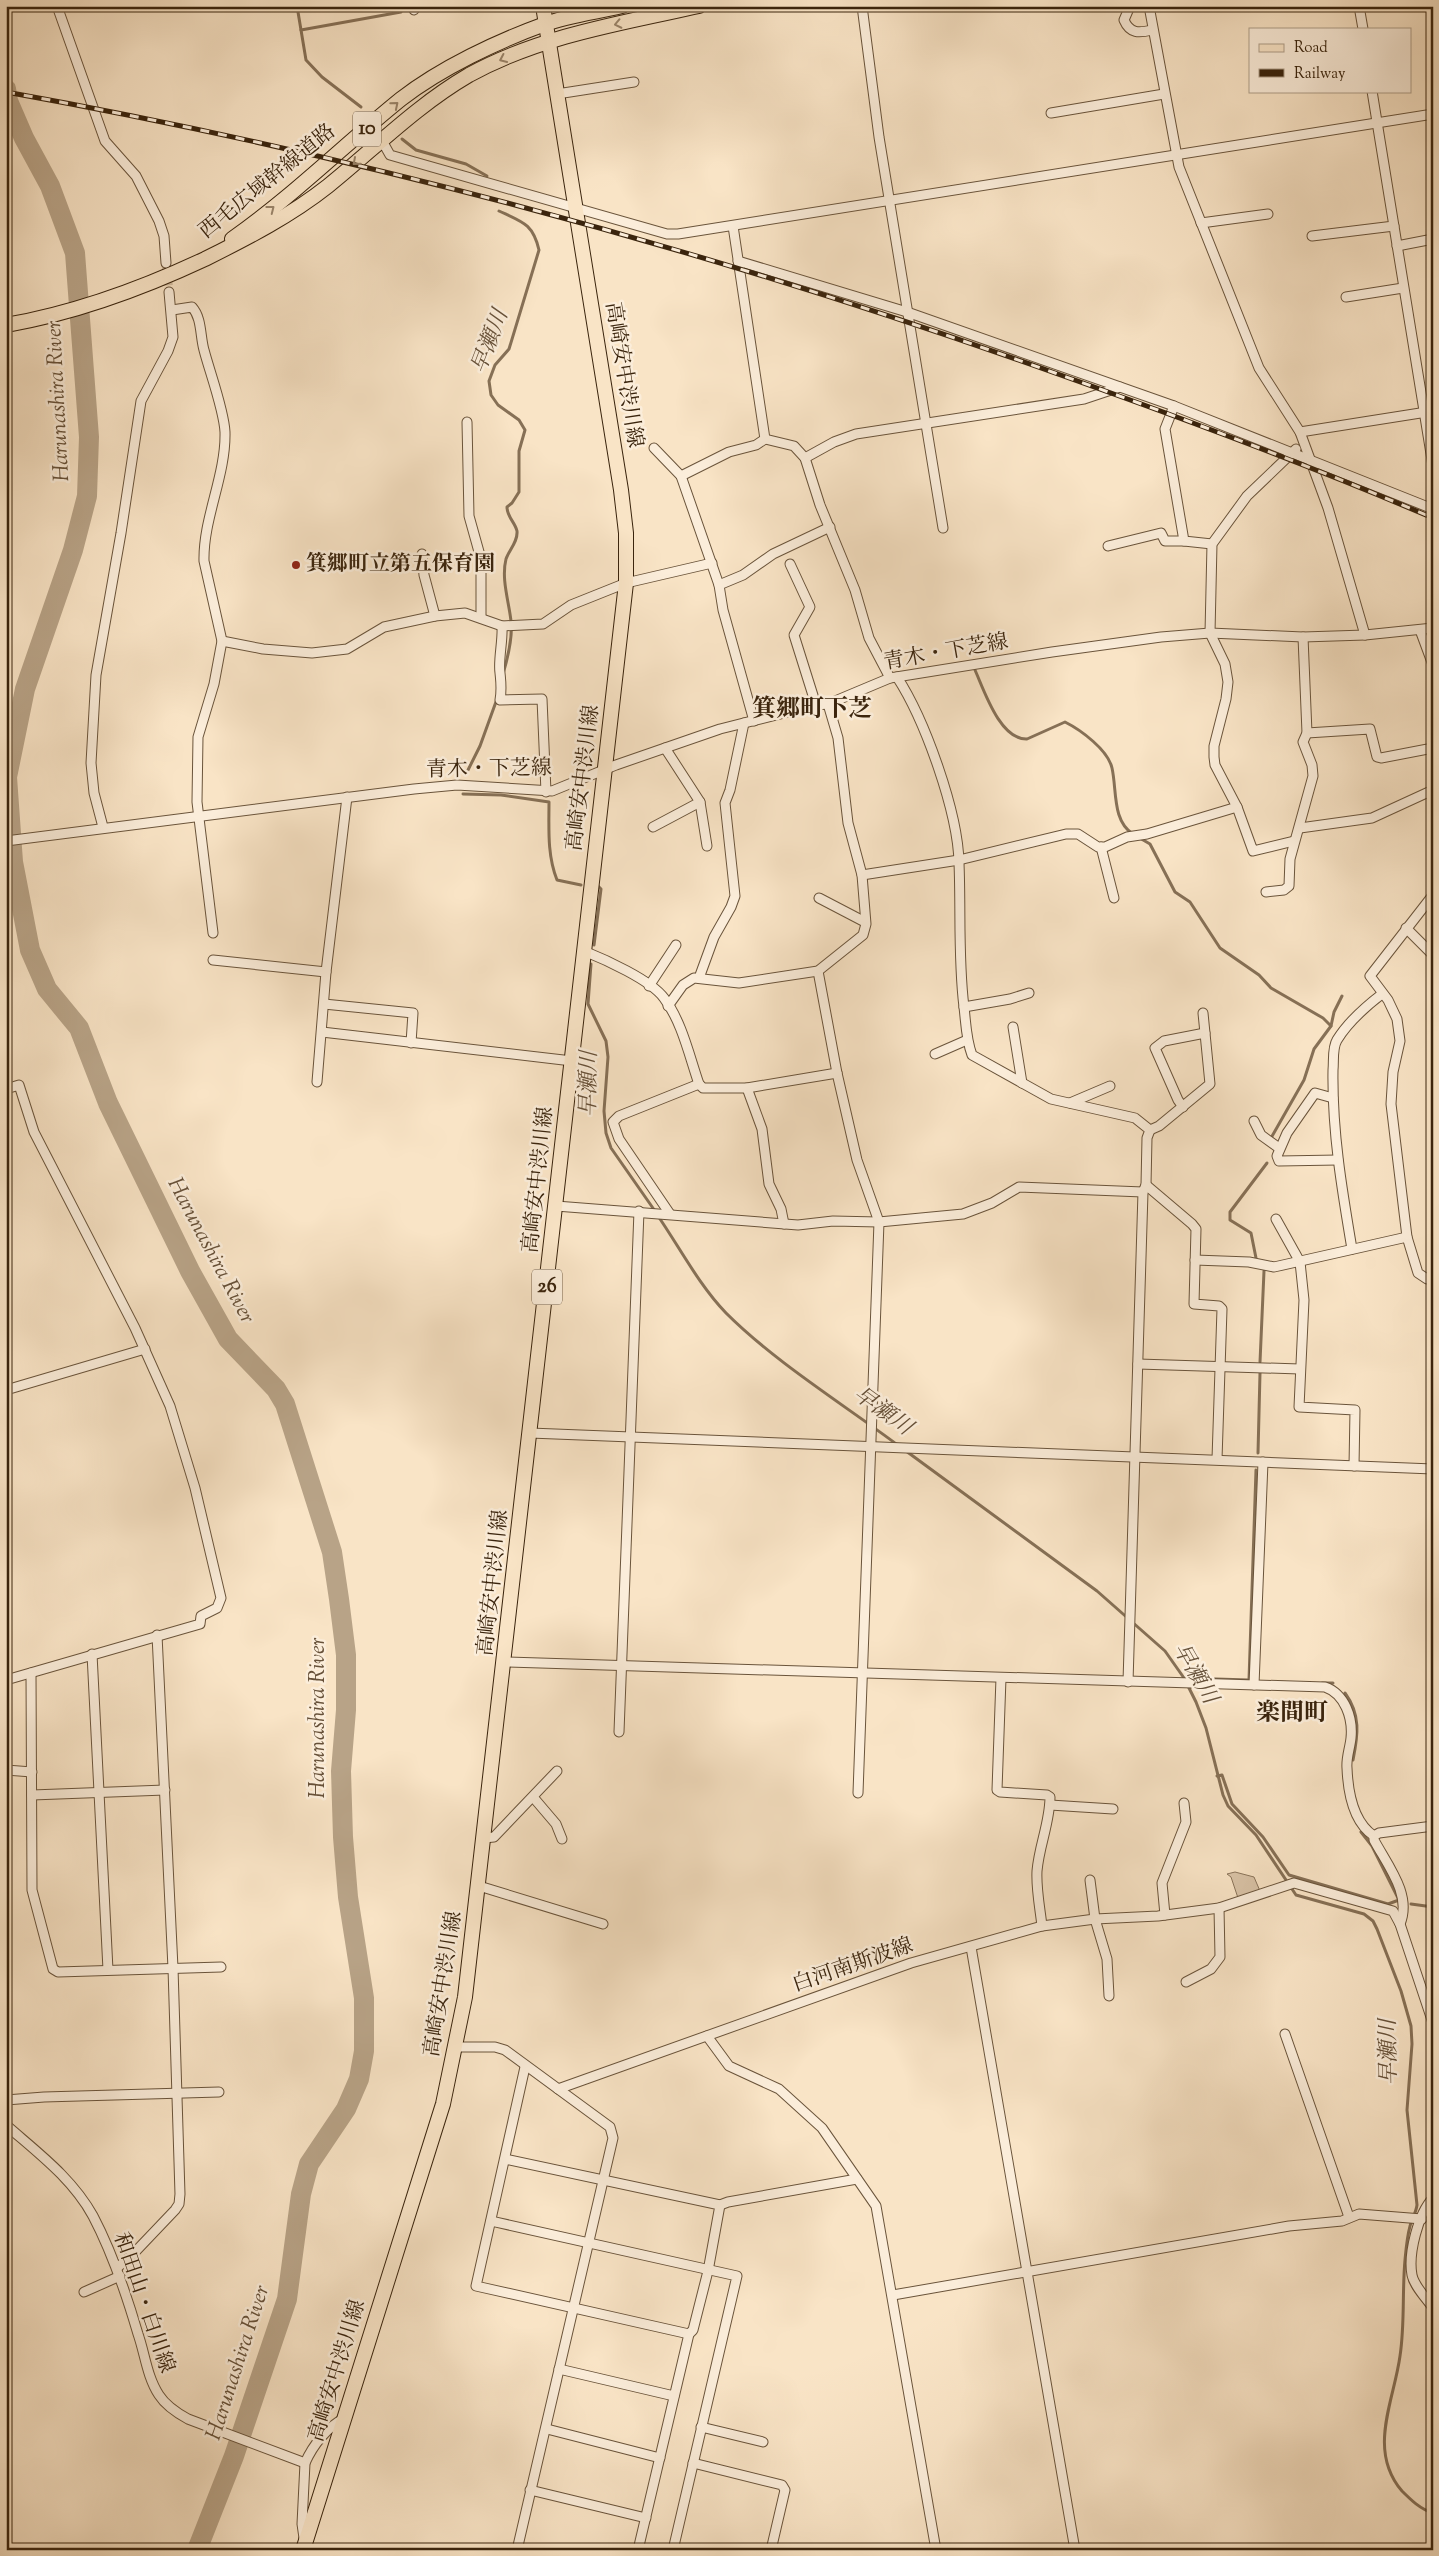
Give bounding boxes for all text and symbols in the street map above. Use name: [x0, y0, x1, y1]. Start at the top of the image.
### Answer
one-way arrow: [613, 18, 622, 29]
legend: [1249, 28, 1412, 92]
text: Road: [1294, 38, 1328, 59]
one-way arrow: [499, 53, 508, 64]
text: Railway: [1294, 64, 1346, 85]
one-way arrow: [390, 101, 399, 110]
road number: 10: [353, 112, 381, 146]
street label: 西毛広域幹線道路: [193, 117, 343, 247]
one-way arrow: [353, 156, 362, 164]
one-way arrow: [265, 207, 274, 215]
street label: 高崎安中渋川線: [597, 300, 649, 450]
water label: 早瀬川: [464, 304, 518, 379]
water label: Harunashira River: [39, 319, 79, 482]
place label: 箕郷町立第五保育園: [306, 550, 495, 580]
marker: 箕郷町立第五保育園: [290, 559, 302, 571]
street label: 青木・下芝線: [881, 627, 1011, 679]
district label: 箕郷町下芝: [752, 693, 872, 727]
street label: 高崎安中渋川線: [560, 703, 608, 853]
street label: 青木・下芝線: [426, 754, 552, 786]
water label: 早瀬川: [573, 1049, 607, 1117]
street label: 高崎安中渋川線: [516, 1105, 562, 1255]
water label: Harunashira River: [158, 1172, 262, 1330]
road number: 26: [532, 1270, 562, 1304]
water label: 早瀬川: [846, 1380, 920, 1446]
street label: 高崎安中渋川線: [471, 1508, 517, 1658]
water label: Harunashira River: [303, 1637, 335, 1799]
water label: 早瀬川: [1164, 1637, 1225, 1712]
district label: 楽間町: [1256, 1697, 1328, 1731]
street label: 高崎安中渋川線: [418, 1909, 470, 2059]
street label: 白河南斯波線: [789, 1931, 917, 2001]
water label: 早瀬川: [1373, 2017, 1407, 2085]
street label: 和田山・白川線: [105, 2229, 181, 2377]
water label: Harunashira River: [199, 2281, 279, 2445]
street label: 高崎安中渋川線: [302, 2296, 374, 2446]

